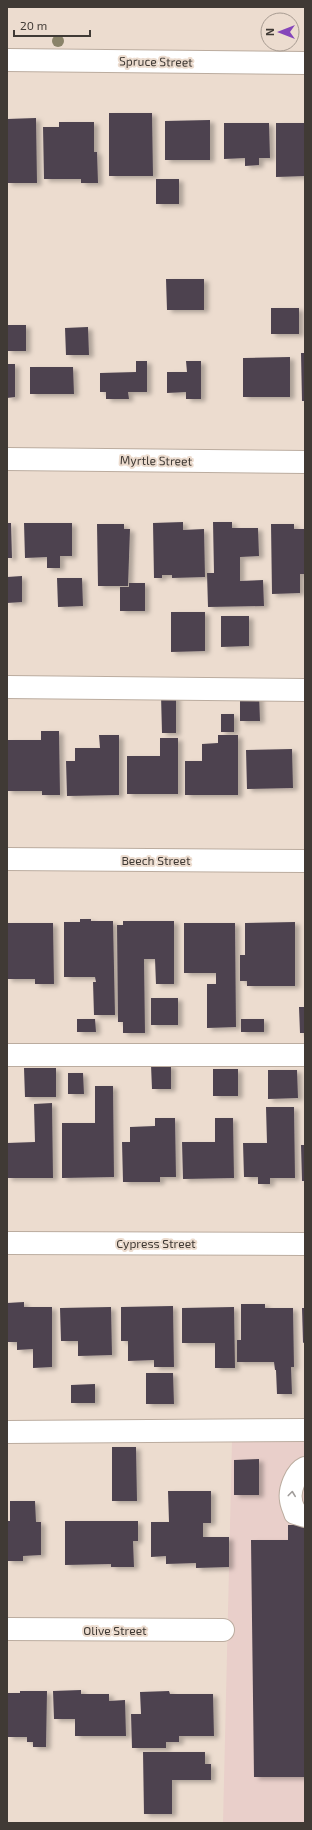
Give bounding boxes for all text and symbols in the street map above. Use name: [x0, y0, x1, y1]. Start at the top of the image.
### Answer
scale bar: [14, 12, 90, 38]
north arrow: [260, 12, 300, 52]
text: 20 m: [20, 18, 47, 32]
text: N: [263, 28, 276, 36]
street label: Spruce Street: [119, 53, 193, 69]
street label: Myrtle Street: [120, 452, 193, 468]
street label: Beech Street: [121, 853, 191, 867]
street label: Cypress Street: [116, 1236, 196, 1250]
one-way arrow: [287, 1490, 296, 1497]
street label: Olive Street: [83, 1623, 147, 1637]

